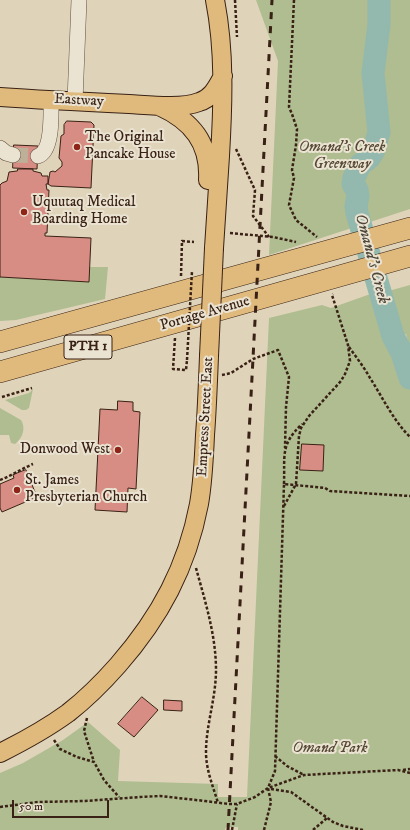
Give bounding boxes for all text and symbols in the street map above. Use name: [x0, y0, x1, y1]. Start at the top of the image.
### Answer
street label: Eastway: [54, 91, 104, 111]
place label: The Original Pancake House: [85, 129, 176, 164]
park label: Omand's Creek Greenway: [299, 139, 385, 174]
marker: The Original Pancake House: [72, 142, 82, 152]
place label: Uquutaq Medical Boarding Home: [32, 194, 135, 229]
marker: Uquutaq Medical Boarding Home: [19, 207, 29, 217]
water label: Omand's Creek: [350, 212, 392, 306]
street label: Portage Avenue: [158, 293, 252, 335]
road number: PTH 1: [64, 335, 112, 359]
street label: Empress Street East: [194, 357, 218, 477]
place label: Donwood West: [20, 441, 110, 459]
marker: Donwood West: [113, 445, 123, 455]
place label: St. James Presbyterian Church: [25, 472, 147, 507]
marker: St. James Presbyterian Church: [12, 485, 22, 495]
park label: Omand Park: [292, 740, 368, 758]
scale bar: [14, 792, 111, 818]
text: 50 m: [19, 799, 43, 814]

